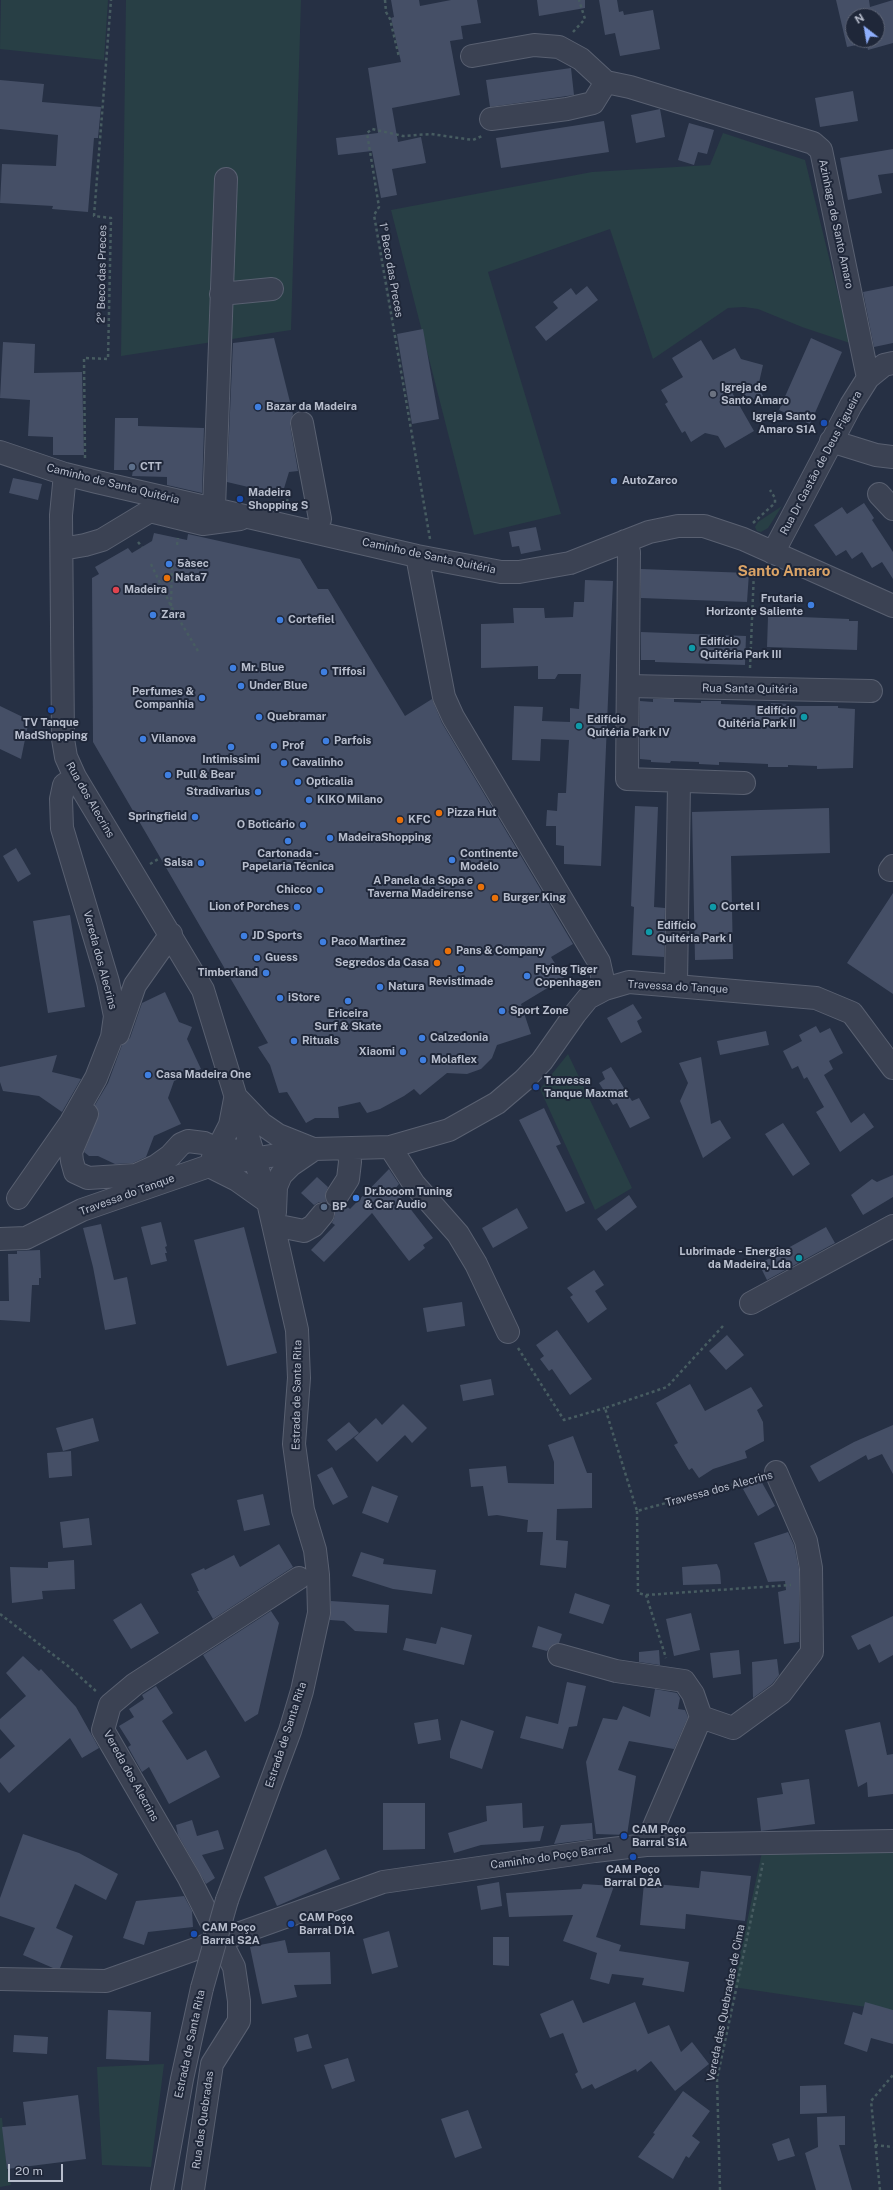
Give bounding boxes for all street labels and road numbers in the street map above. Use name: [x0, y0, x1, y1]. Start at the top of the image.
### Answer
street label: Azinhaga de Santo Amaro: [816, 158, 856, 290]
street label: 1º Beco das Preces: [376, 222, 406, 318]
street label: 2º Beco das Preces: [95, 225, 109, 323]
street label: Rua Dr Gastão de Deus Figueira: [777, 389, 865, 537]
street label: Caminho de Santa Quitéria: [45, 461, 181, 507]
street label: Caminho de Santa Quitéria: [361, 535, 497, 577]
street label: Rua Santa Quitéria: [702, 682, 798, 696]
street label: Rua dos Alecrins: [63, 760, 117, 840]
street label: Vereda dos Alecrins: [80, 909, 120, 1011]
street label: Travessa do Tanque: [627, 978, 729, 996]
street label: Travessa do Tanque: [77, 1172, 177, 1218]
street label: Estrada de Santa Rita: [289, 1340, 305, 1450]
street label: Travessa dos Alecrins: [664, 1468, 774, 1510]
street label: Estrada de Santa Rita: [263, 1680, 309, 1790]
street label: Vereda dos Alecrins: [101, 1728, 161, 1824]
street label: Caminho do Poço Barral: [490, 1842, 612, 1872]
street label: Vereda das Quebradas de Cima: [704, 1923, 748, 2083]
street label: Estrada de Santa Rita: [172, 1989, 208, 2099]
street label: Rua das Quebradas: [190, 2070, 216, 2170]

